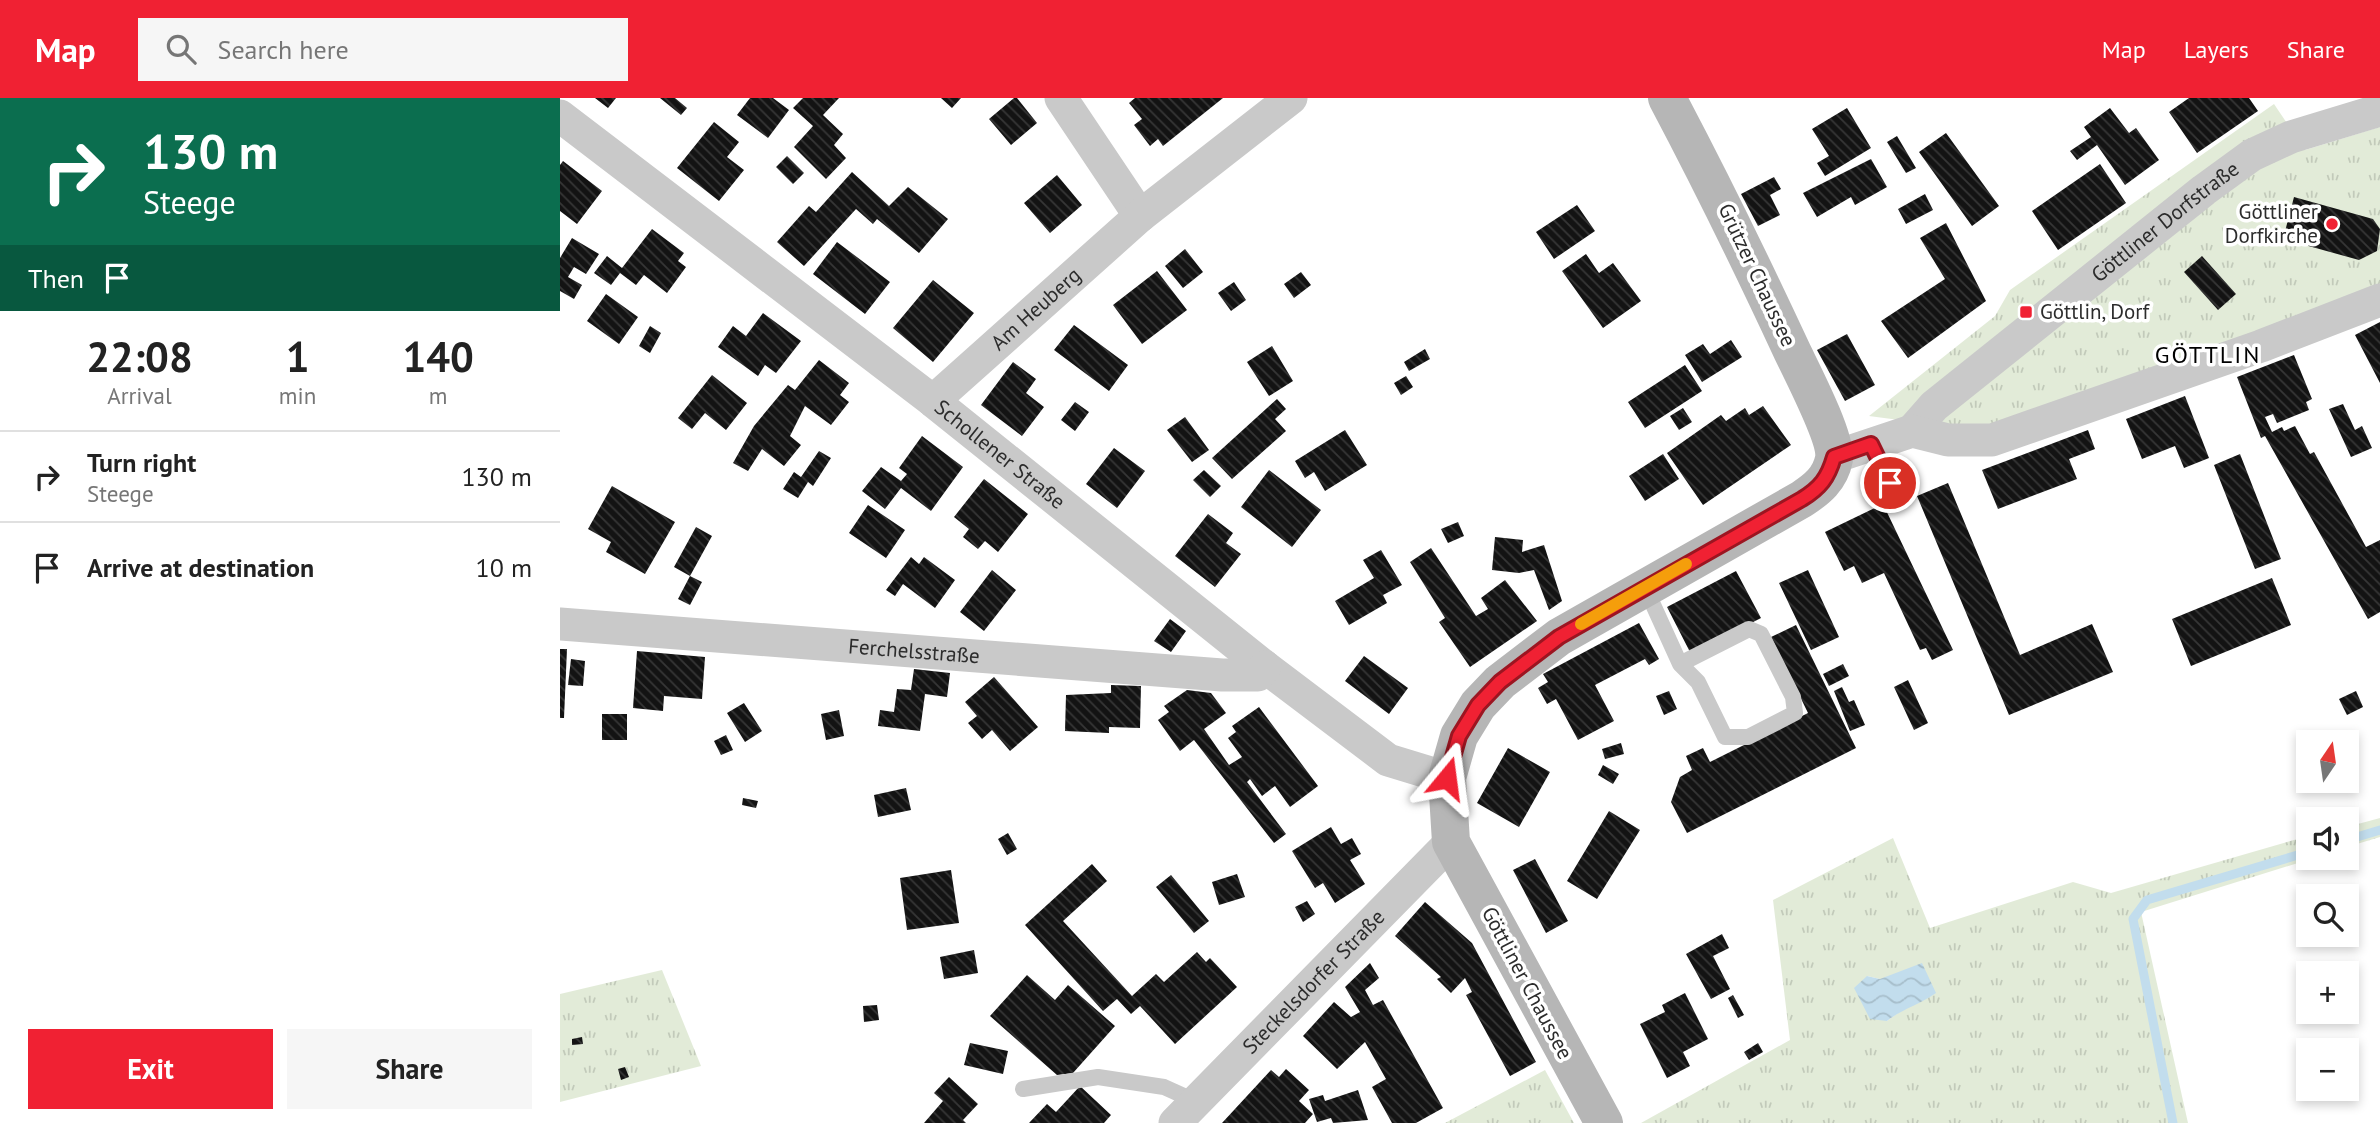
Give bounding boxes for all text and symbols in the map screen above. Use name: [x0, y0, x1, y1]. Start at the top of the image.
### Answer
search box: [138, 18, 628, 81]
text: Map: [35, 28, 96, 71]
icon: search: [162, 30, 200, 68]
text: Search here: [218, 33, 349, 66]
text: Map: [2102, 34, 2146, 65]
text: Layers: [2184, 34, 2249, 65]
text: Share: [2287, 34, 2345, 65]
text: 130 m: [143, 119, 278, 183]
icon: right: [28, 126, 119, 217]
street label: Göttliner Dorfstraße: [2086, 155, 2244, 288]
text: Steege: [143, 181, 236, 223]
place label: Göttliner Dorfkirche: [2225, 198, 2318, 249]
street label: Grützer Chaussee: [1712, 199, 1802, 351]
marker: Göttliner Dorfkirche: [2324, 216, 2340, 232]
icon: arrive: [98, 259, 136, 297]
street label: Am Heuberg: [985, 261, 1086, 356]
text: Then: [28, 262, 84, 295]
place label: Göttlin, Dorf: [2040, 298, 2150, 325]
marker: Göttlin, Dorf: [2018, 304, 2034, 320]
text: 22:08: [86, 329, 193, 384]
text: 1: [286, 329, 309, 384]
text: 140: [402, 329, 474, 384]
district label: GÖTTLIN: [2155, 339, 2261, 370]
text: Arrival: [107, 381, 172, 410]
text: min: [279, 381, 316, 410]
text: m: [429, 381, 447, 410]
street label: Schollener Straße: [929, 393, 1071, 515]
text: Turn right: [87, 446, 196, 479]
pin: [1860, 453, 1920, 513]
icon: right: [28, 458, 66, 496]
text: 130 m: [461, 460, 532, 493]
icon: arrive: [1871, 464, 1909, 502]
text: Steege: [87, 479, 154, 508]
icon: arrive: [28, 549, 66, 587]
text: Arrive at destination: [87, 551, 314, 584]
text: 10 m: [476, 551, 532, 584]
street label: Ferchelsstraße: [847, 632, 981, 669]
north arrow: [2296, 730, 2359, 793]
map controls: [2296, 730, 2359, 1101]
position arrow: [1410, 741, 1484, 815]
button: sound: [2296, 807, 2359, 870]
button: search: [2296, 884, 2359, 947]
street label: Göttliner Chaussee: [1476, 902, 1579, 1064]
street label: Steckelsdorfer Straße: [1236, 903, 1390, 1059]
button: +: [2296, 961, 2359, 1024]
button: Exit: [28, 1029, 273, 1109]
button: Share: [287, 1029, 532, 1109]
button: −: [2296, 1038, 2359, 1101]

